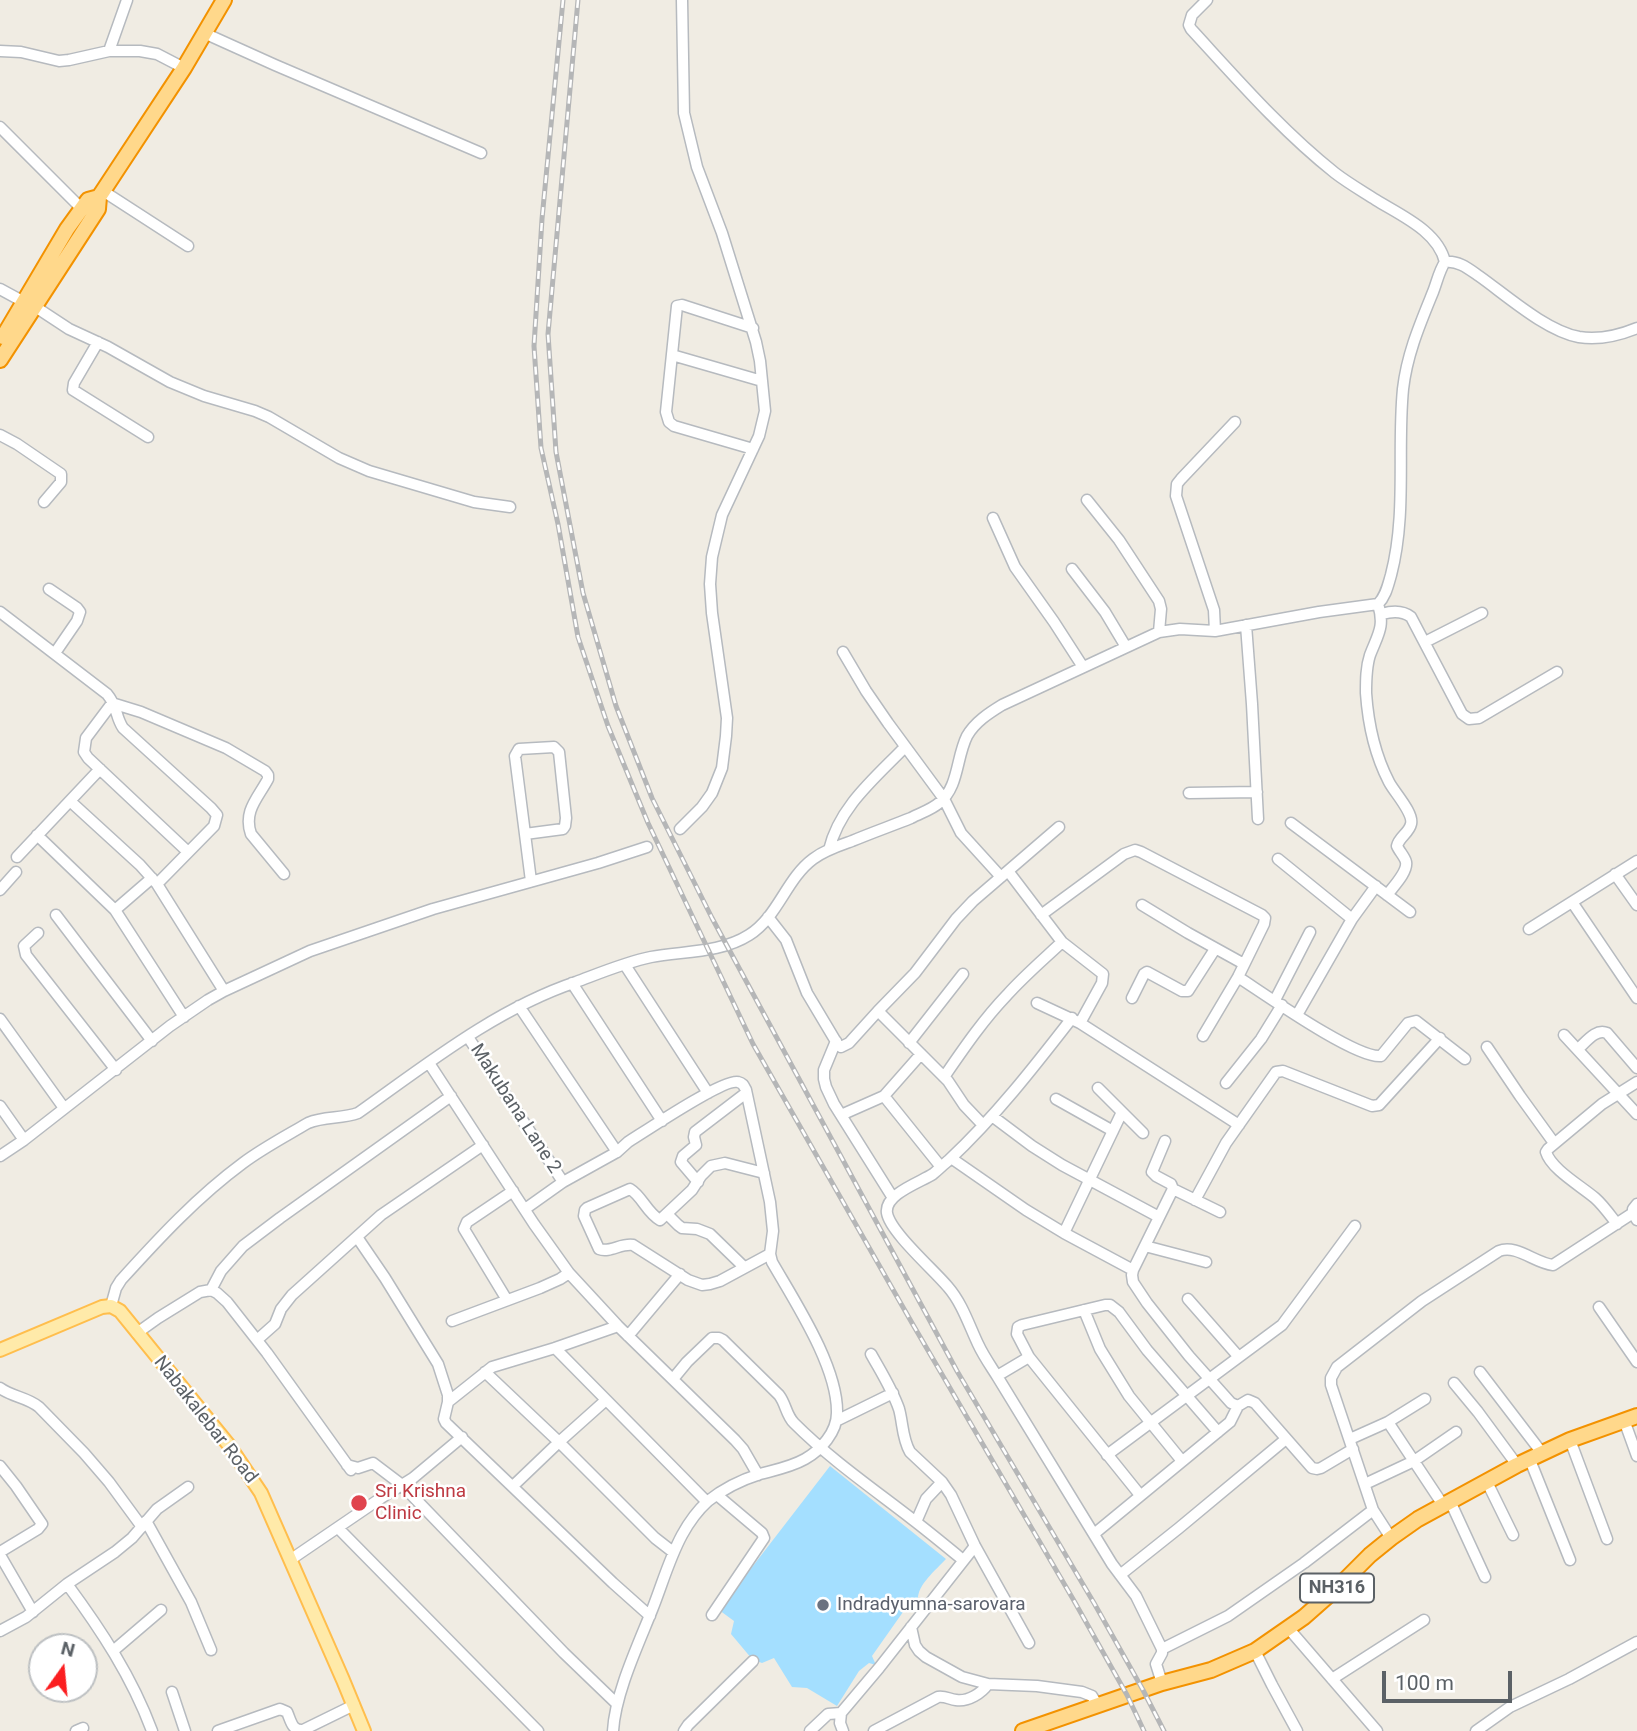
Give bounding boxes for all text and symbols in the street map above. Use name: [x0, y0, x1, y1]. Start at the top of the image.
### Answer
street label: Makubana Lane 2: [465, 1040, 565, 1178]
street label: Nabakalebar Road: [148, 1352, 262, 1488]
place label: Sri Krishna Clinic: [375, 1481, 466, 1525]
marker: Sri Krishna Clinic: [349, 1493, 369, 1513]
road number: NH316: [1300, 1574, 1374, 1602]
place label: Indradyumna-sarovara: [837, 1594, 1026, 1616]
marker: Indradyumna-sarovara: [815, 1597, 831, 1613]
north arrow: [28, 1633, 98, 1703]
text: N: [59, 1636, 77, 1662]
scale bar: [1385, 1658, 1514, 1702]
text: 100 m: [1395, 1671, 1454, 1695]

